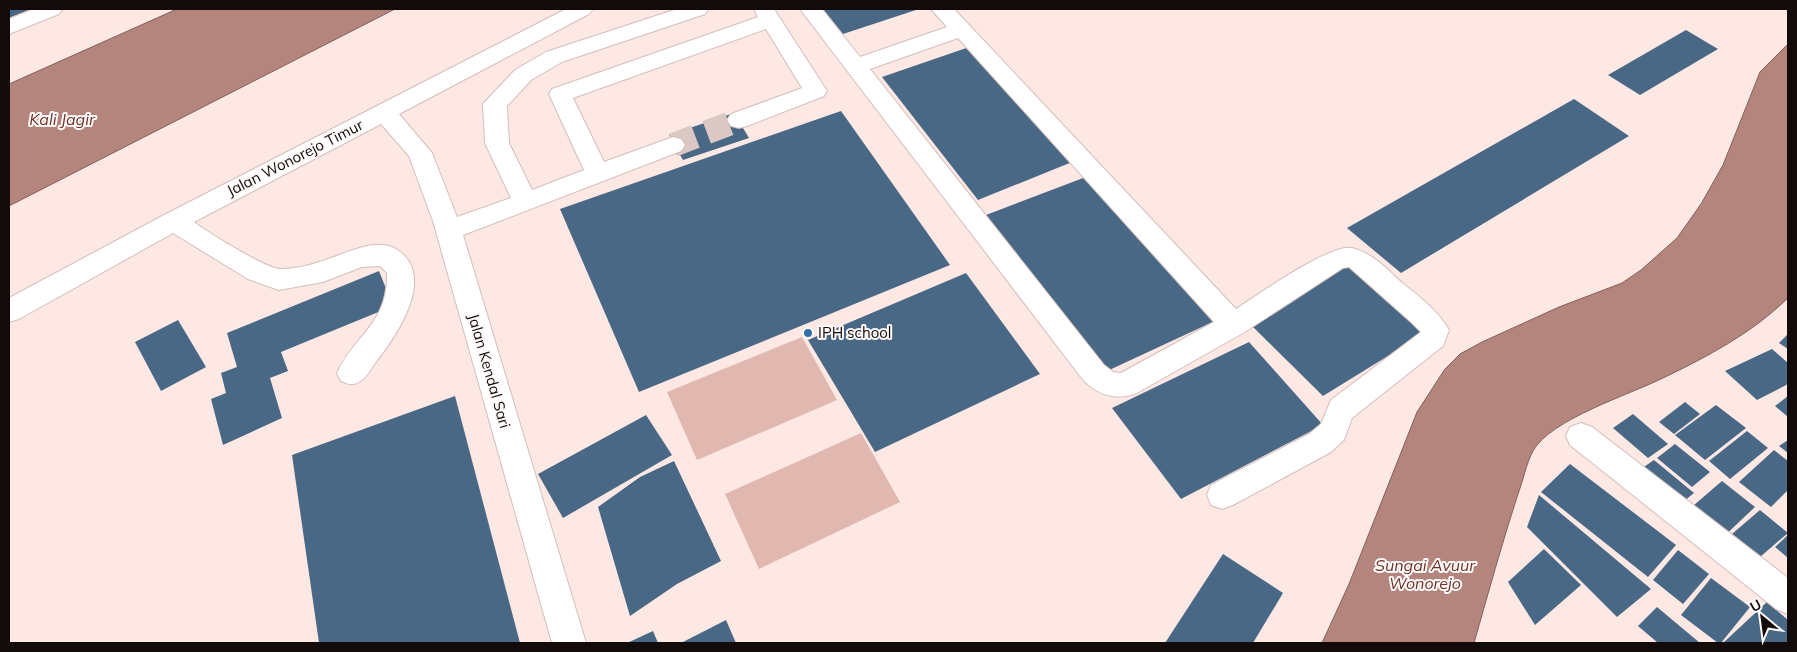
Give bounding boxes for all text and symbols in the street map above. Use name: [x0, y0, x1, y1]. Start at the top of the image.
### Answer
water label: Kali Jagir: [29, 109, 96, 129]
street label: Jalan Wonorejo Timur: [223, 115, 367, 200]
street label: Jalan Kendal Sari: [464, 311, 515, 430]
place label: IPH school: [818, 323, 891, 342]
marker: IPH school: [802, 327, 814, 339]
water label: Sungai Avuur Wonorejo: [1375, 555, 1476, 593]
north arrow: [1737, 592, 1787, 642]
text: U: [1747, 595, 1765, 616]

